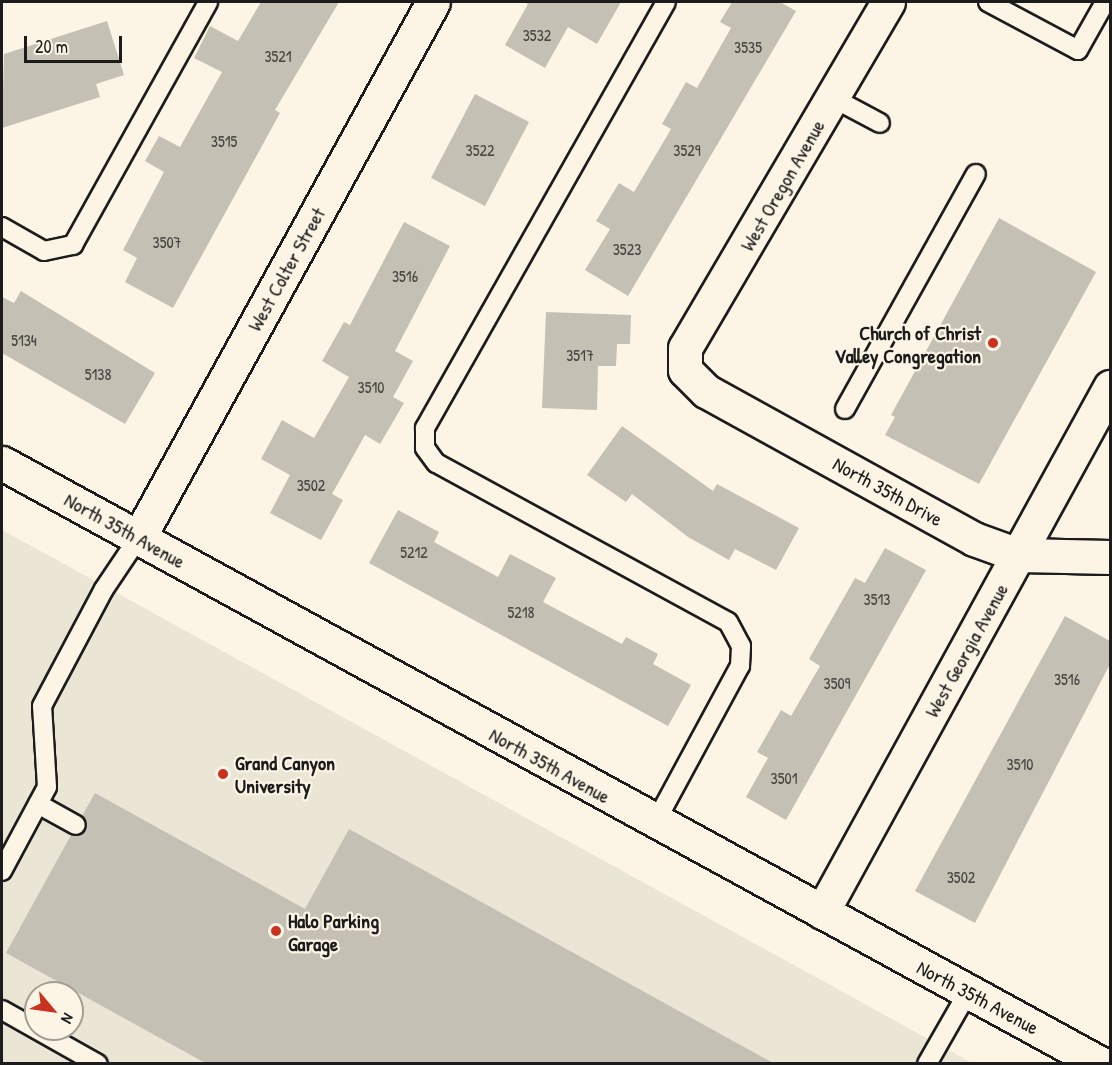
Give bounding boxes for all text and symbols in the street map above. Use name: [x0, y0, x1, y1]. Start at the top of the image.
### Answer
scale bar: [27, 24, 124, 62]
house number: 3532: [523, 25, 551, 45]
text: 20 m: [35, 34, 68, 59]
house number: 3535: [734, 37, 762, 57]
house number: 3521: [264, 46, 292, 66]
street label: West Oregon Avenue: [735, 115, 829, 255]
house number: 3515: [211, 131, 237, 151]
house number: 3522: [466, 140, 494, 160]
house number: 3529: [673, 140, 701, 160]
street label: West Colter Street: [242, 203, 330, 335]
house number: 3507: [152, 232, 182, 252]
house number: 3523: [613, 239, 641, 259]
house number: 3516: [392, 266, 418, 286]
place label: Church of Christ Valley Congregation: [834, 320, 981, 367]
house number: 5134: [11, 330, 37, 350]
marker: Church of Christ Valley Congregation: [986, 336, 1000, 350]
house number: 3517: [566, 345, 594, 365]
house number: 5138: [85, 364, 111, 384]
house number: 3510: [358, 377, 384, 397]
street label: North 35th Drive: [829, 451, 947, 531]
house number: 3502: [297, 475, 325, 495]
street label: North 35th Avenue: [60, 487, 190, 573]
house number: 5212: [400, 542, 428, 562]
street label: West Georgia Avenue: [919, 579, 1013, 721]
house number: 3513: [864, 589, 890, 609]
house number: 5218: [508, 602, 534, 622]
house number: 3516: [1054, 669, 1080, 689]
house number: 3509: [824, 673, 850, 693]
street label: North 35th Avenue: [485, 722, 615, 808]
place label: Grand Canyon University: [235, 750, 335, 797]
house number: 3510: [1007, 754, 1033, 774]
marker: Grand Canyon University: [216, 767, 230, 781]
house number: 3501: [771, 768, 797, 788]
house number: 3502: [947, 867, 975, 887]
place label: Halo Parking Garage: [288, 908, 379, 955]
marker: Halo Parking Garage: [269, 924, 283, 938]
street label: North 35th Avenue: [913, 955, 1043, 1039]
north arrow: [24, 981, 84, 1041]
text: N: [56, 1010, 80, 1028]

